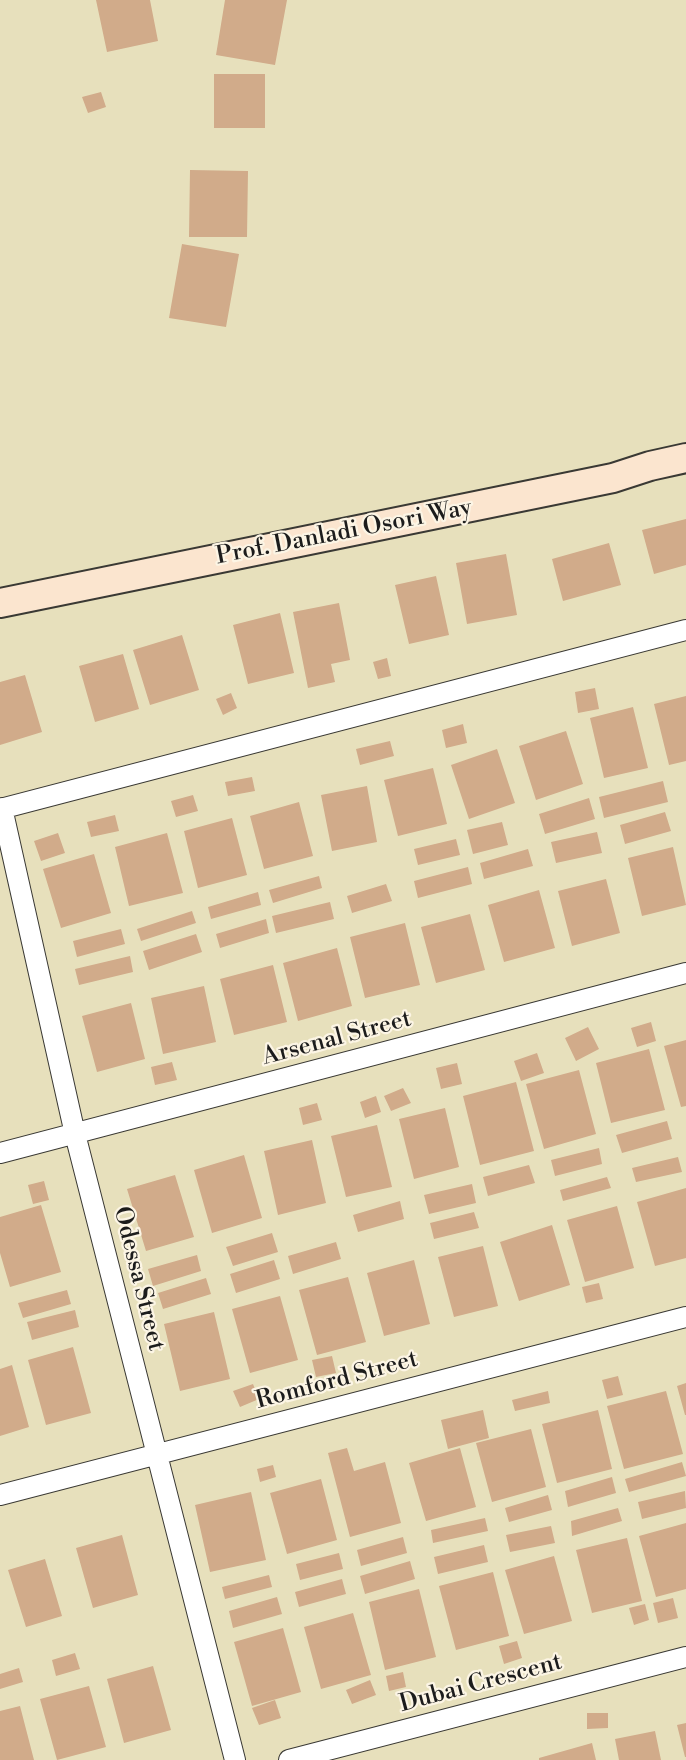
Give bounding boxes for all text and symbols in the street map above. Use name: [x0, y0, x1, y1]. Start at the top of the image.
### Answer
street label: Prof. Danladi Osori Way: [214, 494, 474, 572]
street label: Arsenal Street: [259, 1005, 415, 1073]
street label: Odessa Street: [106, 1204, 170, 1354]
street label: Romford Street: [253, 1346, 421, 1416]
street label: Dubai Crescent: [396, 1648, 566, 1720]

